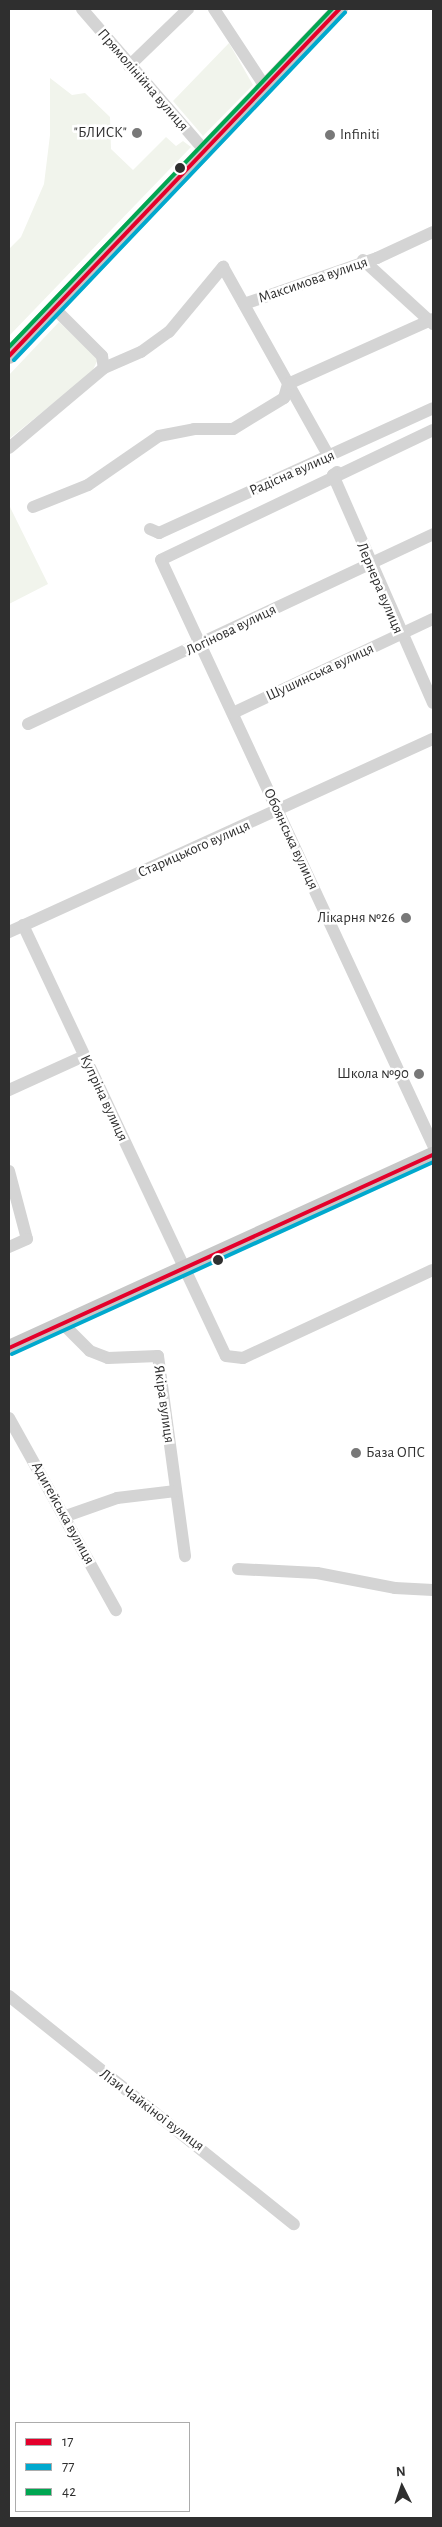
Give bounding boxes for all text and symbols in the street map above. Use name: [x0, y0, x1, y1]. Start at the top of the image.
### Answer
street label: Прямолінійна вулиця: [94, 25, 192, 135]
place label: "БЛИСК": [74, 124, 127, 142]
place label: Infiniti: [340, 126, 380, 144]
marker: "БЛИСК": [131, 127, 143, 139]
marker: Infiniti: [324, 129, 336, 141]
unlabelled marker: [175, 163, 185, 173]
street label: Максимова вулиця: [256, 253, 370, 307]
street label: Радісна вулиця: [247, 446, 337, 500]
street label: Лернера вулиця: [353, 540, 407, 636]
street label: Логінова вулиця: [183, 600, 279, 660]
street label: Шушинська вулиця: [263, 639, 377, 705]
street label: Обоянська вулиця: [260, 785, 322, 893]
street label: Старицького вулиця: [135, 816, 253, 882]
place label: Лікарня №26: [318, 909, 395, 927]
marker: Лікарня №26: [399, 911, 413, 925]
street label: Купріна вулиця: [76, 1052, 132, 1144]
place label: Школа №90: [337, 1065, 409, 1083]
marker: Школа №90: [413, 1068, 425, 1080]
unlabelled marker: [213, 1255, 223, 1265]
street label: Якіра вулиця: [150, 1364, 178, 1444]
place label: База ОПС: [366, 1444, 425, 1462]
marker: База ОПС: [350, 1447, 362, 1459]
street label: Адигейська вулиця: [27, 1459, 99, 1567]
street label: Лізи Чайкіної вулиця: [96, 2065, 208, 2155]
legend: [15, 2422, 190, 2512]
text: 17: [62, 2434, 73, 2449]
text: 77: [62, 2459, 75, 2474]
north arrow: [377, 2462, 427, 2512]
text: N: [396, 2465, 406, 2479]
text: 42: [62, 2484, 76, 2499]

